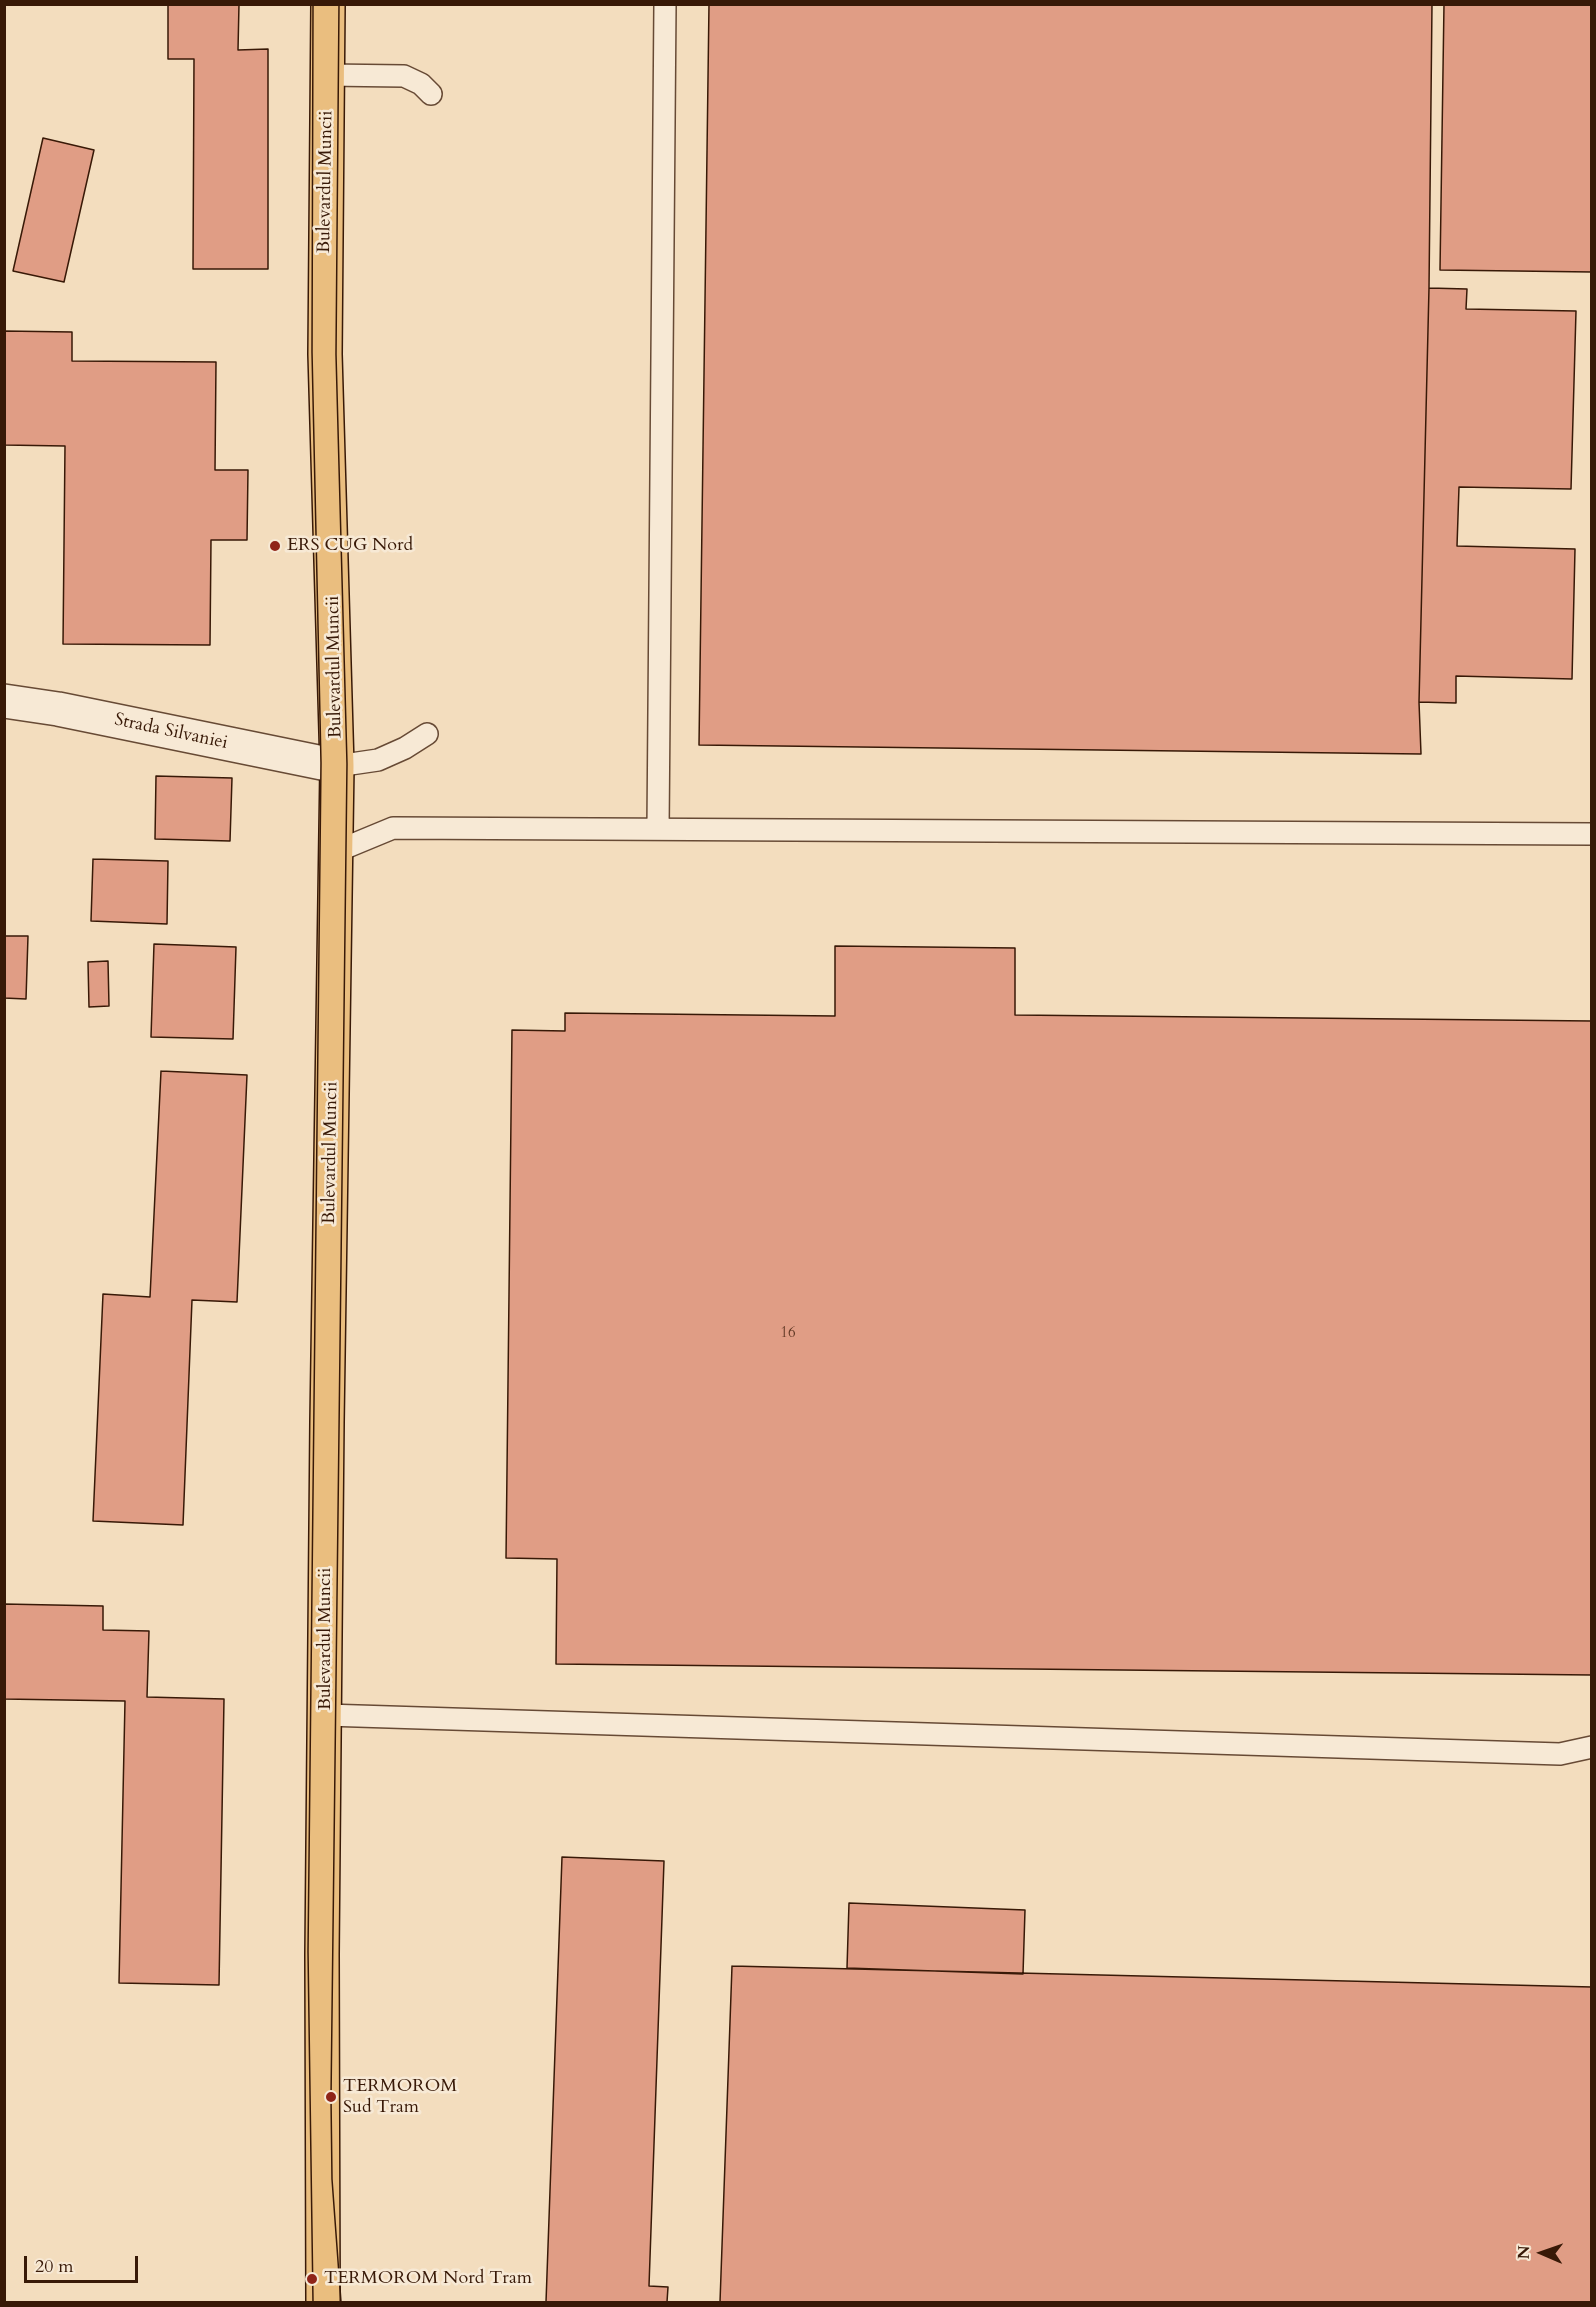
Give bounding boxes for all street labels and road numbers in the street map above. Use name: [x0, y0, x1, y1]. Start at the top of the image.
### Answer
street label: Bulevardul Muncii: [314, 111, 338, 253]
street label: Bulevardul Muncii: [323, 596, 347, 738]
street label: Strada Silvaniei: [112, 709, 230, 755]
street label: Bulevardul Muncii: [319, 1082, 343, 1224]
street label: Bulevardul Muncii: [315, 1568, 337, 1710]

